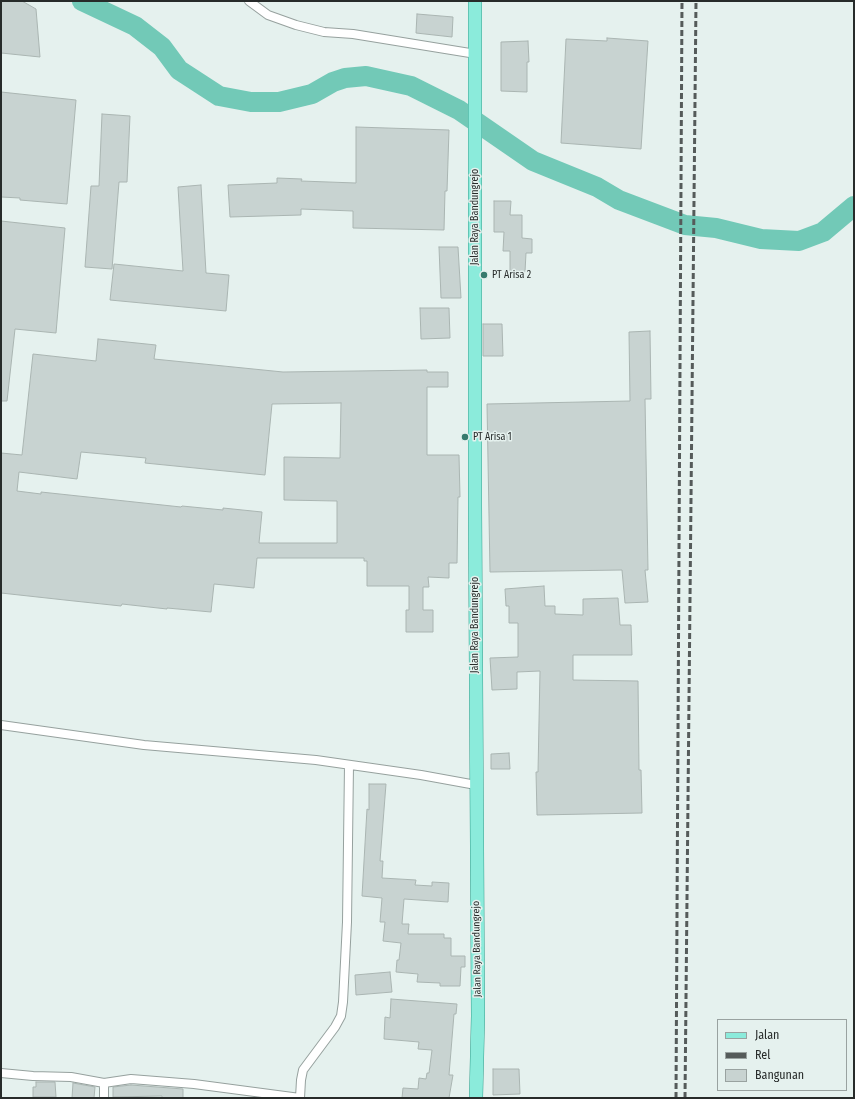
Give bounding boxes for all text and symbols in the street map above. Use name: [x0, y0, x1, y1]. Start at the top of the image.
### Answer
street label: Jalan Raya Bandungrejo: [469, 169, 481, 265]
place label: PT Arisa 2: [492, 269, 531, 281]
marker: PT Arisa 2: [479, 270, 489, 280]
place label: PT Arisa 1: [473, 431, 512, 443]
marker: PT Arisa 1: [460, 432, 470, 442]
street label: Jalan Raya Bandungrejo: [469, 577, 481, 673]
street label: Jalan Raya Bandungrejo: [470, 901, 484, 997]
legend: [717, 1019, 847, 1091]
text: Jalan: [755, 1028, 779, 1042]
text: Rel: [755, 1048, 770, 1062]
text: Bangunan: [755, 1068, 804, 1082]

